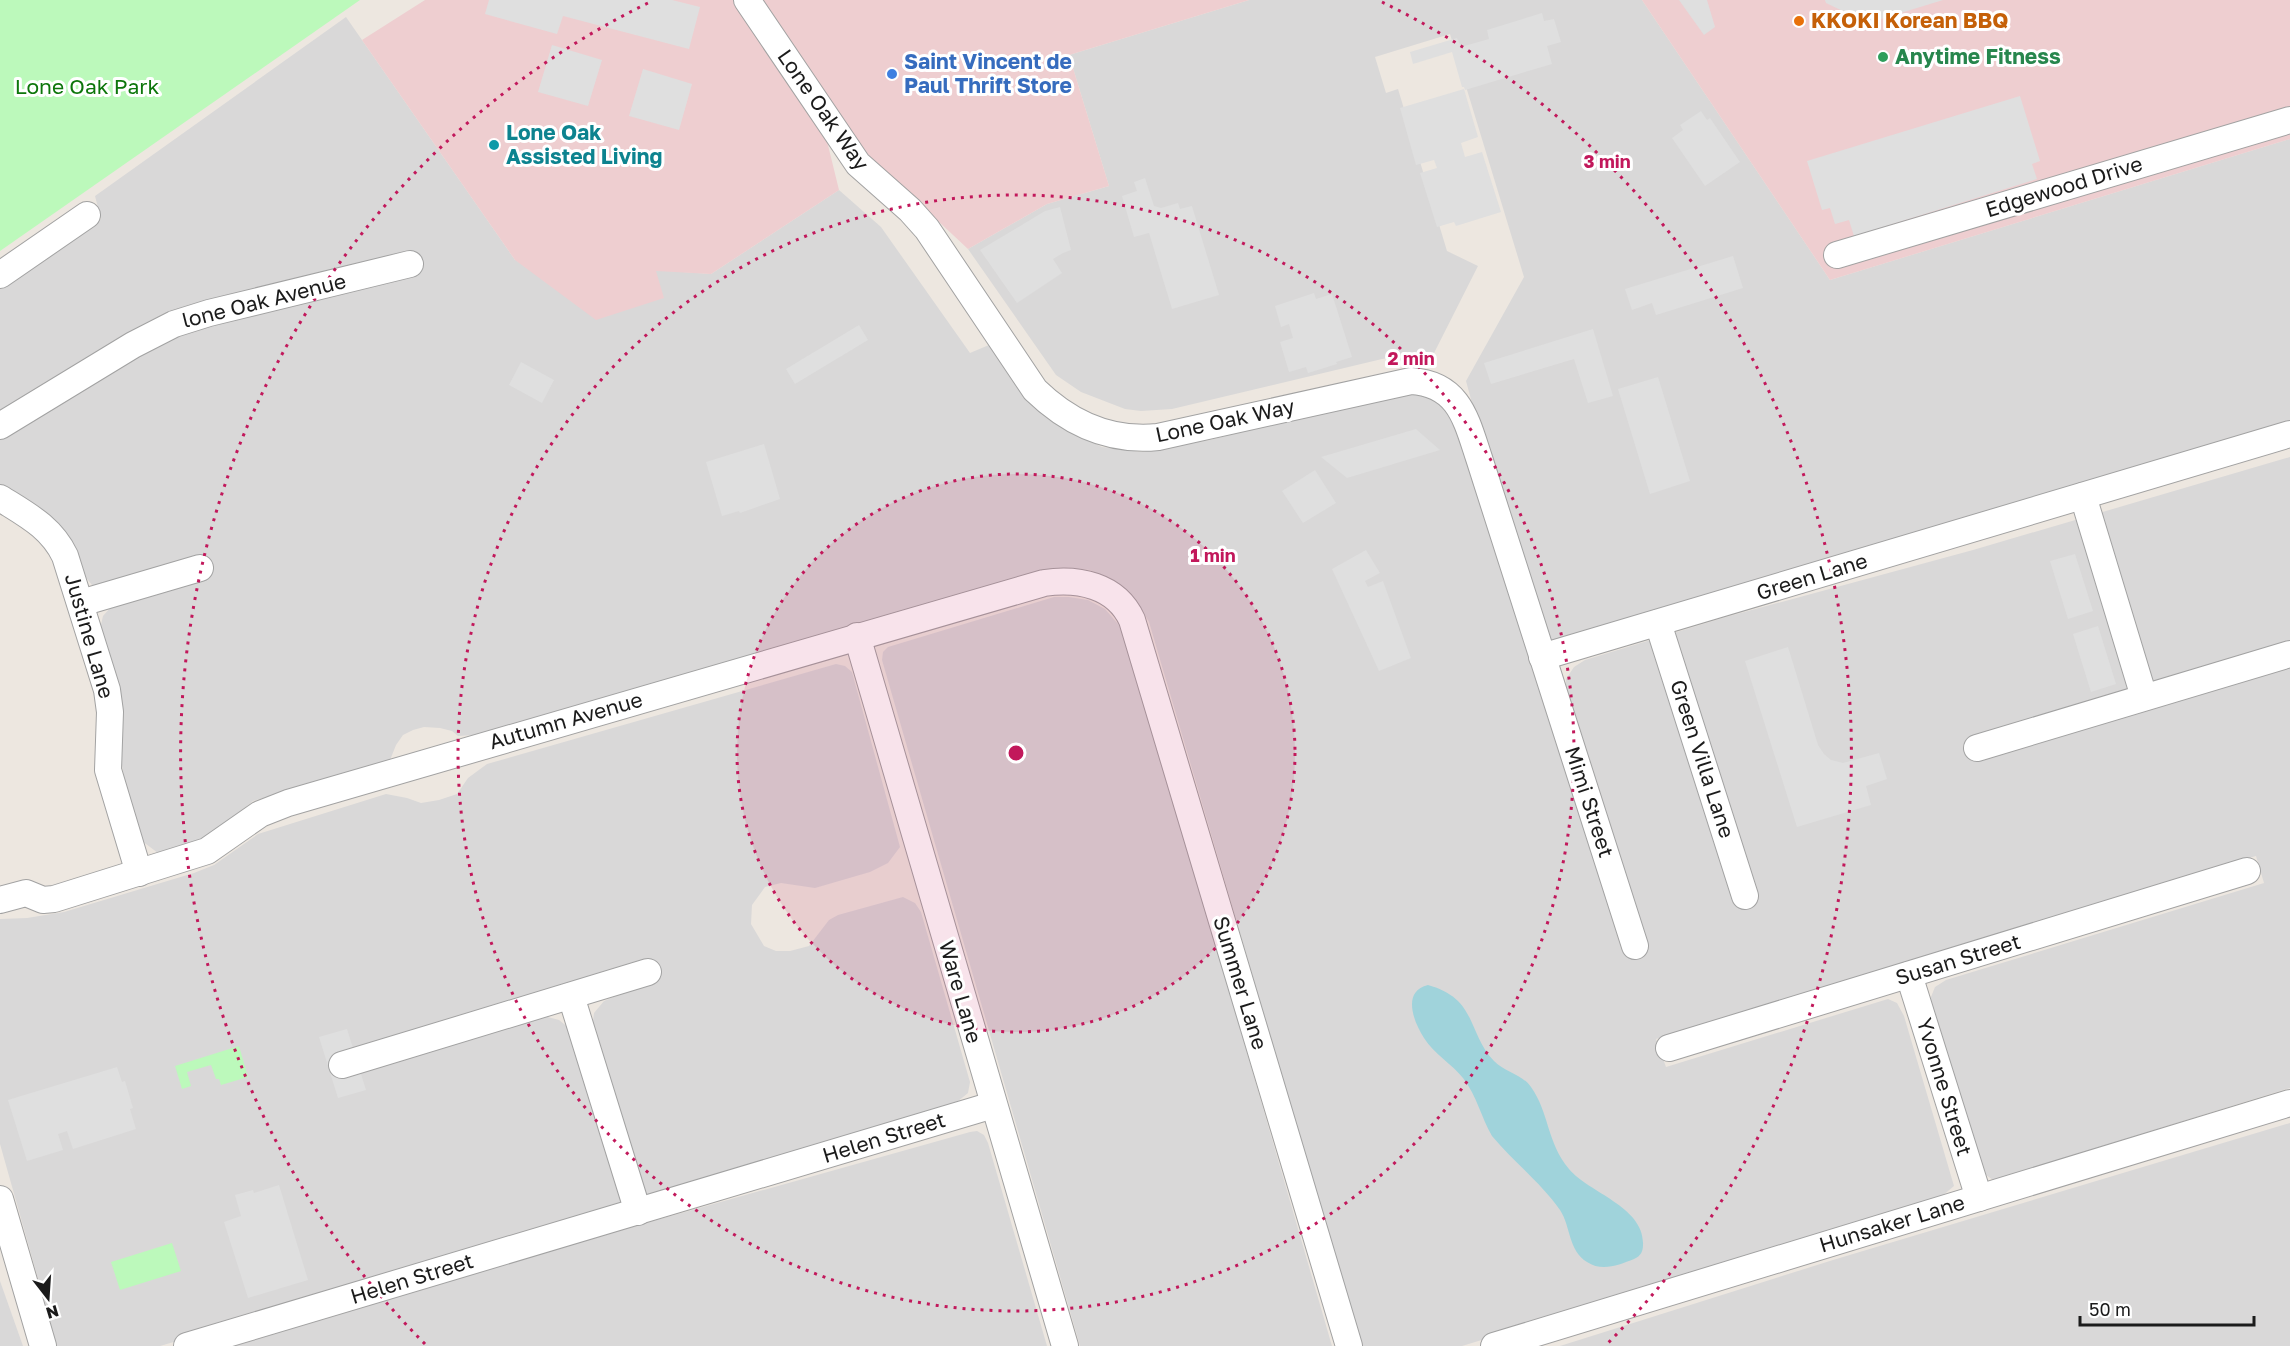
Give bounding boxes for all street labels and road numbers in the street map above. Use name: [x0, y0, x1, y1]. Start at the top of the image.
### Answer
street label: Lone Oak Way: [773, 44, 875, 175]
street label: Edgewood Drive: [1982, 150, 2145, 222]
street label: lone Oak Avenue: [179, 267, 348, 333]
street label: Lone Oak Way: [1153, 393, 1297, 447]
street label: Green Lane: [1753, 547, 1870, 605]
street label: Justine Lane: [60, 570, 120, 701]
street label: Green Villa Lane: [1665, 676, 1741, 841]
street label: Autumn Avenue: [486, 686, 645, 754]
street label: Mimi Street: [1560, 743, 1620, 861]
street label: Summer Lane: [1208, 913, 1274, 1053]
street label: Susan Street: [1892, 928, 2023, 990]
street label: Ware Lane: [934, 937, 988, 1046]
street label: Yvonne Street: [1912, 1015, 1978, 1159]
street label: Helen Street: [819, 1106, 948, 1168]
street label: Hunsaker Lane: [1816, 1189, 1968, 1258]
street label: Helen Street: [347, 1247, 476, 1309]

